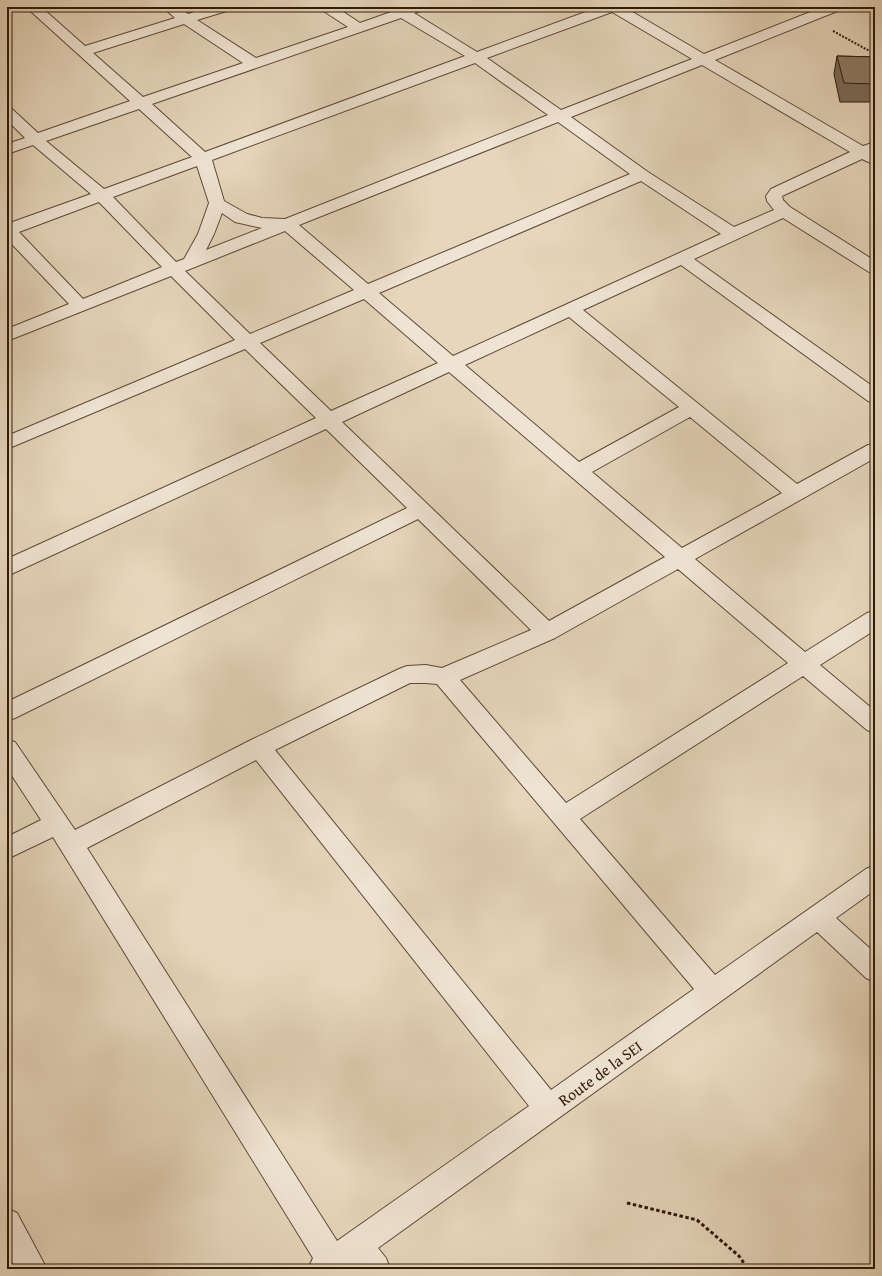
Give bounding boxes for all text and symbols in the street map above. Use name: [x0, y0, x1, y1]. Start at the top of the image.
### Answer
street label: Route de la SEI: [553, 1034, 647, 1112]

